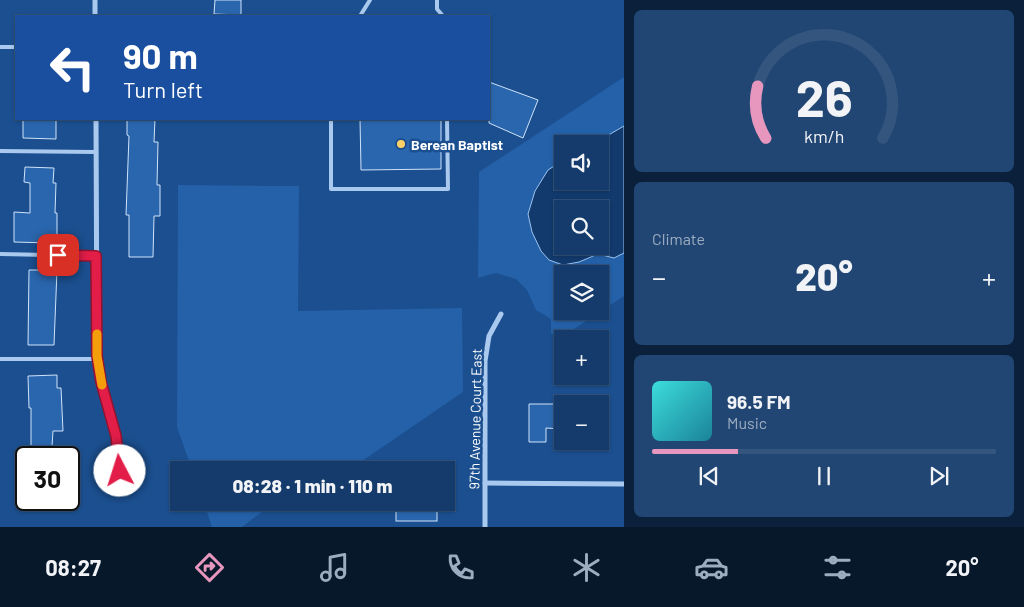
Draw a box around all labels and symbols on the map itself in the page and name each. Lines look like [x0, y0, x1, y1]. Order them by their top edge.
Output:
place label: Berean Baptist [411, 136, 503, 153]
marker: Berean Baptist [395, 138, 407, 150]
pin [37, 234, 79, 276]
street label: 97th Avenue Court East [465, 348, 485, 490]
position arrow [93, 444, 145, 496]
speed limit sign: 30 [15, 446, 80, 511]

